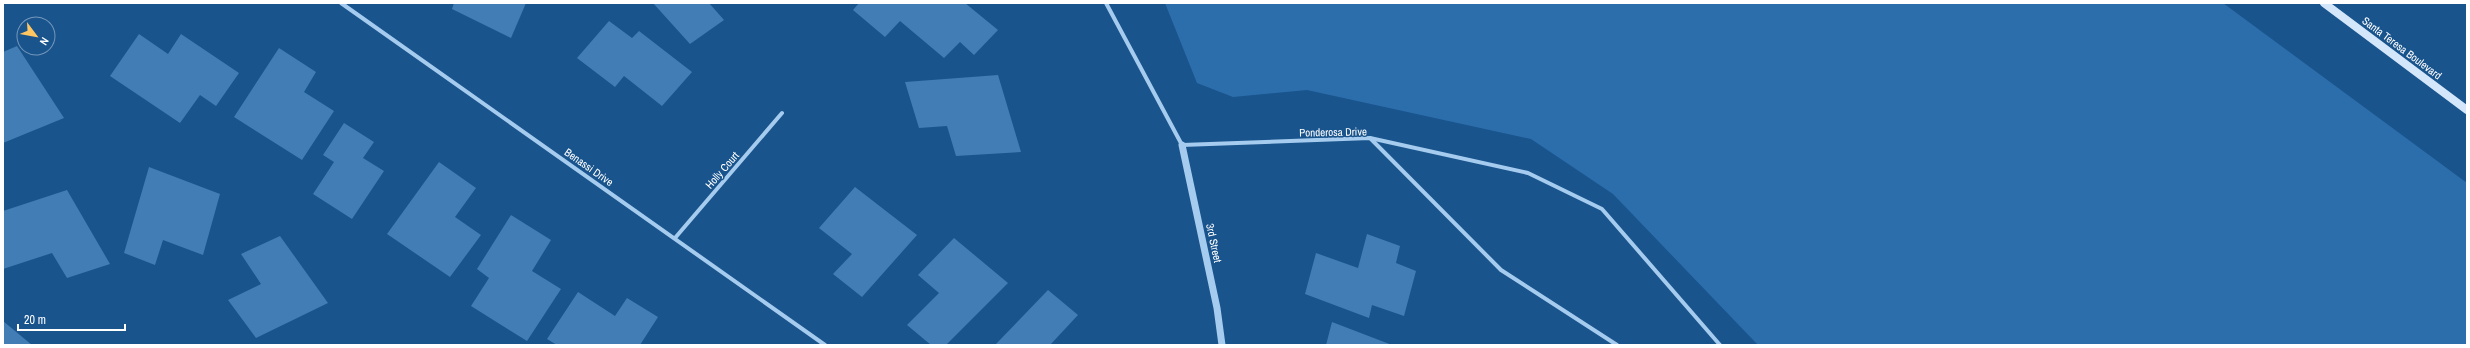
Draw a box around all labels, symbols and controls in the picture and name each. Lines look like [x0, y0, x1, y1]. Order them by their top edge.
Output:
street label: Santa Teresa Boulevard [2359, 13, 2445, 83]
north arrow [16, 16, 56, 56]
text: N [37, 35, 52, 48]
street label: Ponderosa Drive [1299, 124, 1367, 140]
street label: Benassi Drive [562, 145, 616, 189]
street label: Holly Court [702, 148, 742, 191]
street label: 3rd Street [1203, 222, 1225, 264]
scale bar [18, 306, 125, 332]
text: 20 m [24, 312, 46, 328]

